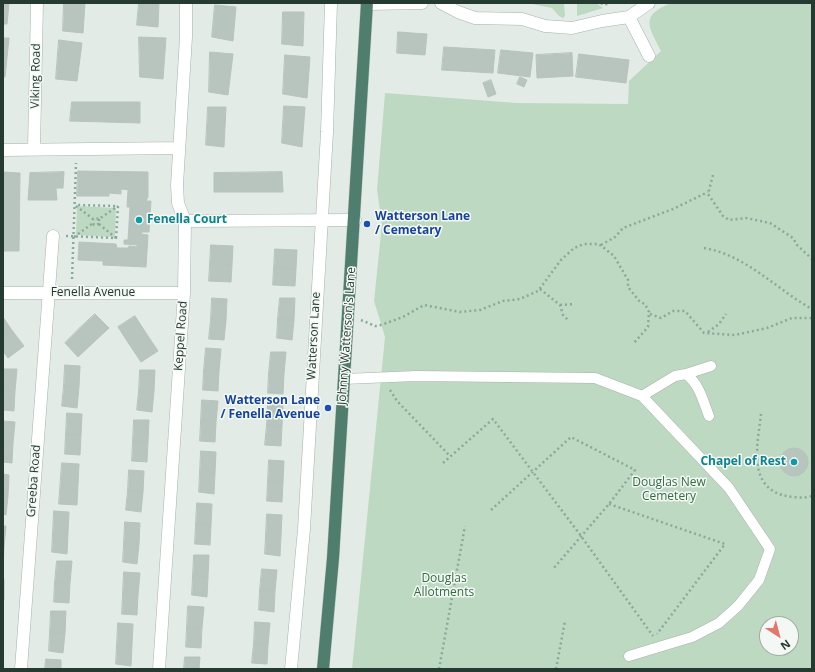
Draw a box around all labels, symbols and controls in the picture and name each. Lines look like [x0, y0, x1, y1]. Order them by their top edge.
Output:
street label: Viking Road [28, 43, 44, 109]
place label: Watterson Lane / Cemetary [375, 210, 470, 238]
place label: Fenella Court [147, 213, 227, 227]
marker: Fenella Court [134, 215, 144, 225]
marker: Watterson Lane / Cemetary [362, 219, 372, 229]
street label: Johnny Watterson's Lane [335, 266, 359, 406]
street label: Fenella Avenue [51, 286, 135, 300]
street label: Watterson Lane [304, 291, 324, 381]
street label: Keppel Road [171, 300, 191, 372]
place label: Watterson Lane / Fenella Avenue [221, 394, 320, 422]
marker: Watterson Lane / Fenella Avenue [323, 403, 333, 413]
street label: Greeba Road [24, 444, 44, 518]
place label: Chapel of Rest [700, 455, 786, 469]
marker: Chapel of Rest [789, 457, 799, 467]
park label: Douglas New Cemetery [632, 476, 706, 504]
park label: Douglas Allotments [414, 572, 474, 600]
north arrow [759, 616, 799, 656]
text: N [778, 637, 794, 654]

